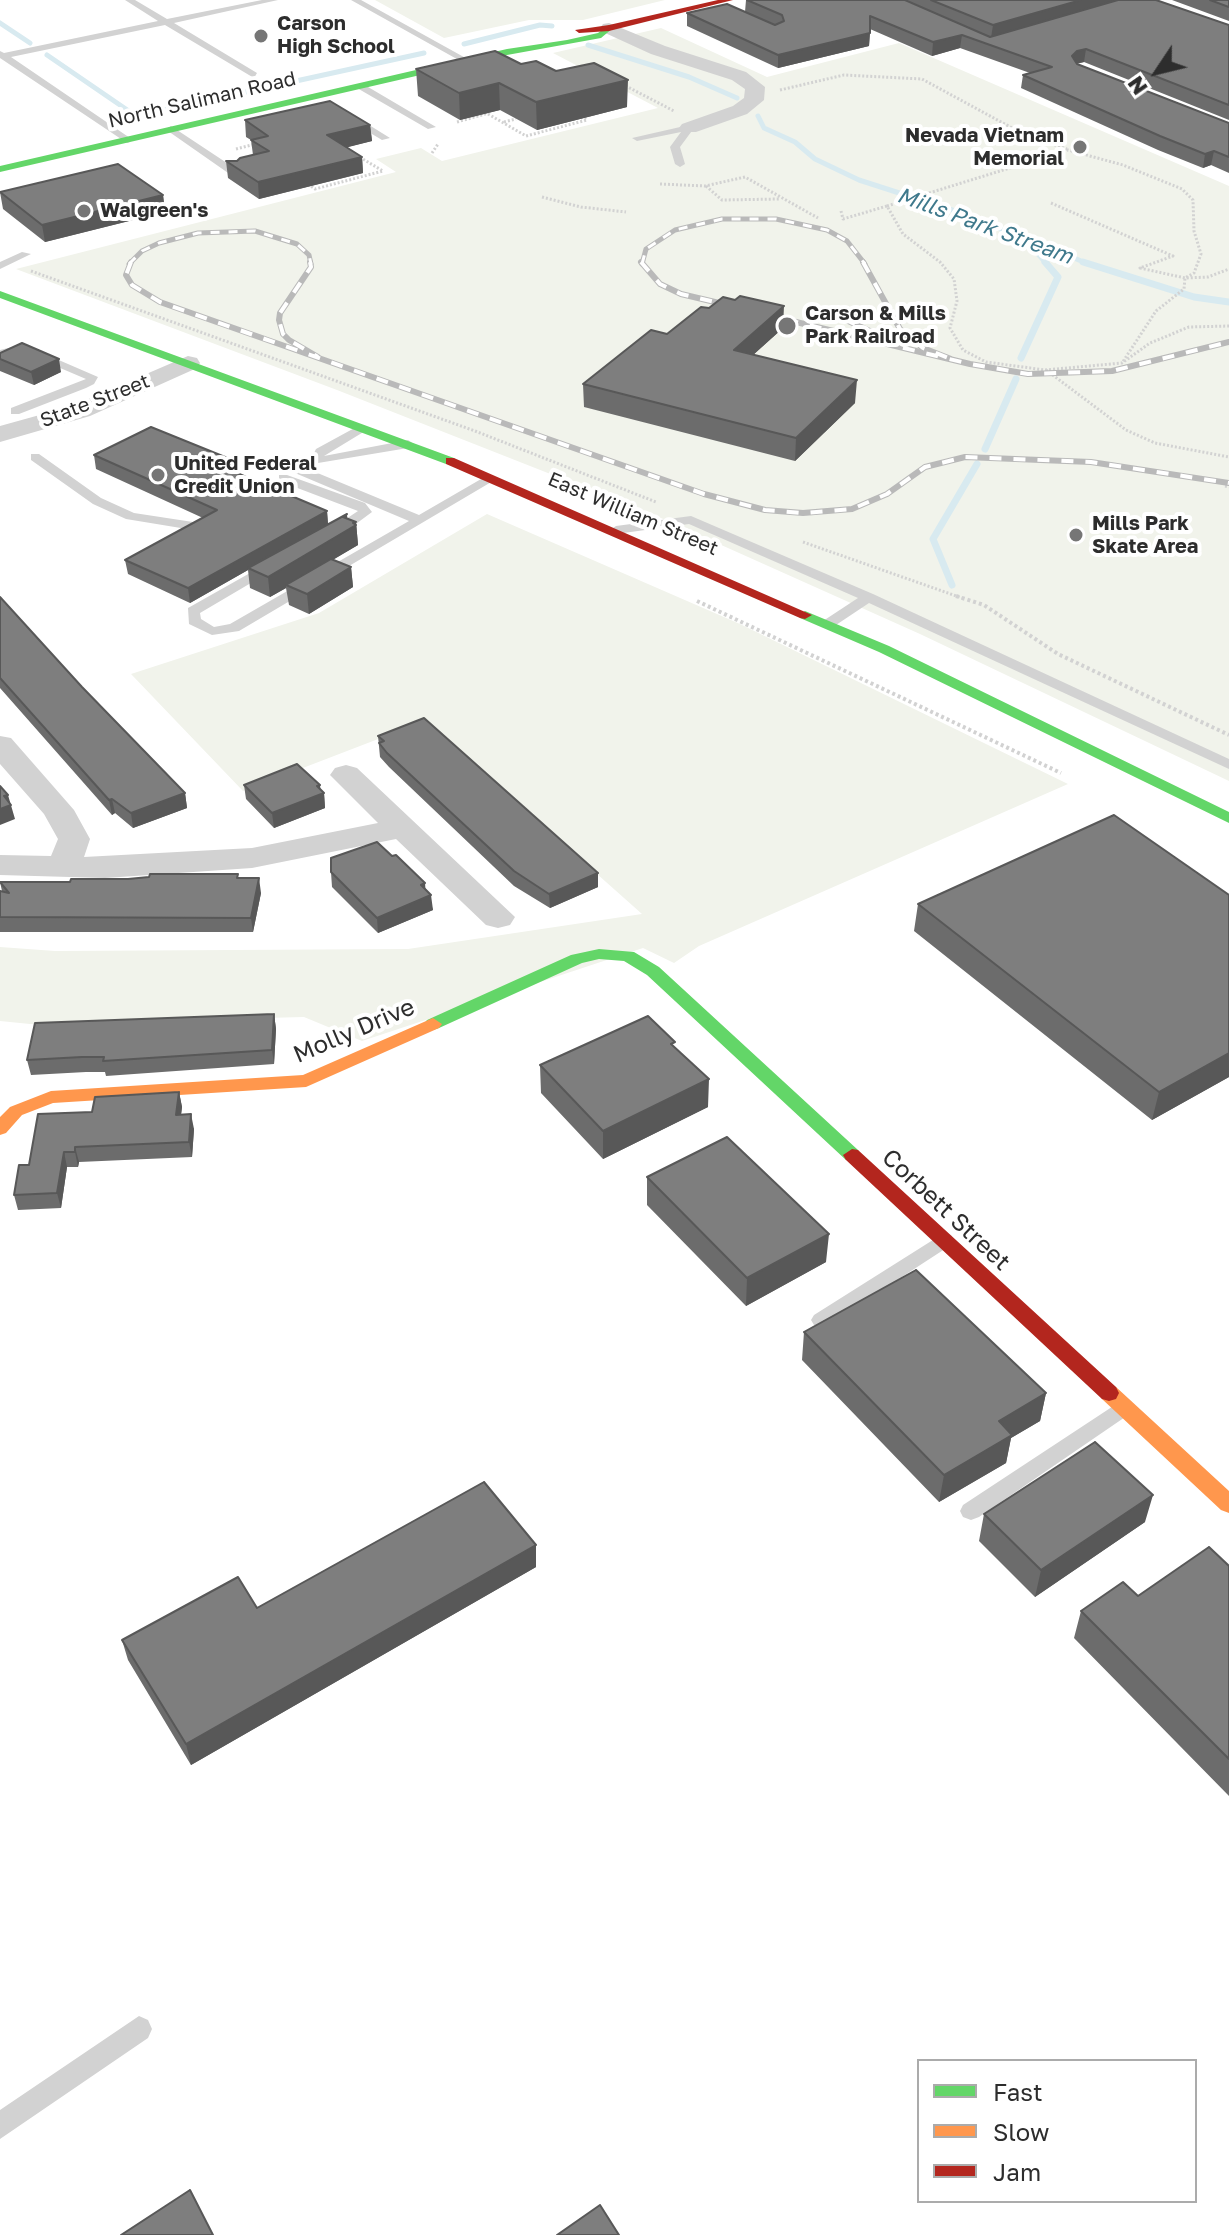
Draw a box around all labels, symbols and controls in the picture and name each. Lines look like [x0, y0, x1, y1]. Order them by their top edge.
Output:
place label: Carson High School [277, 12, 395, 59]
marker: Carson High School [252, 27, 270, 45]
north arrow [1117, 32, 1197, 112]
street label: North Saliman Road [106, 67, 298, 133]
text: N [1121, 71, 1153, 101]
place label: Nevada Vietnam Memorial [905, 124, 1064, 171]
marker: Nevada Vietnam Memorial [1071, 138, 1089, 156]
water label: Mills Park Stream [894, 182, 1076, 270]
place label: Walgreen's [100, 199, 209, 223]
marker: Walgreen's [75, 202, 93, 220]
place label: Carson & Mills Park Railroad [805, 302, 946, 349]
marker: Carson & Mills Park Railroad [776, 315, 798, 337]
street label: State Street [37, 369, 153, 433]
place label: United Federal Credit Union [174, 452, 317, 499]
marker: United Federal Credit Union [149, 466, 167, 484]
street label: East William Street [544, 467, 722, 561]
place label: Mills Park Skate Area [1092, 512, 1198, 559]
marker: Mills Park Skate Area [1067, 526, 1085, 544]
street label: Molly Drive [289, 993, 419, 1069]
street label: Corbett Street [876, 1143, 1016, 1277]
legend [917, 2059, 1197, 2203]
text: Fast [993, 2077, 1043, 2106]
text: Slow [993, 2117, 1049, 2146]
text: Jam [993, 2157, 1041, 2186]

